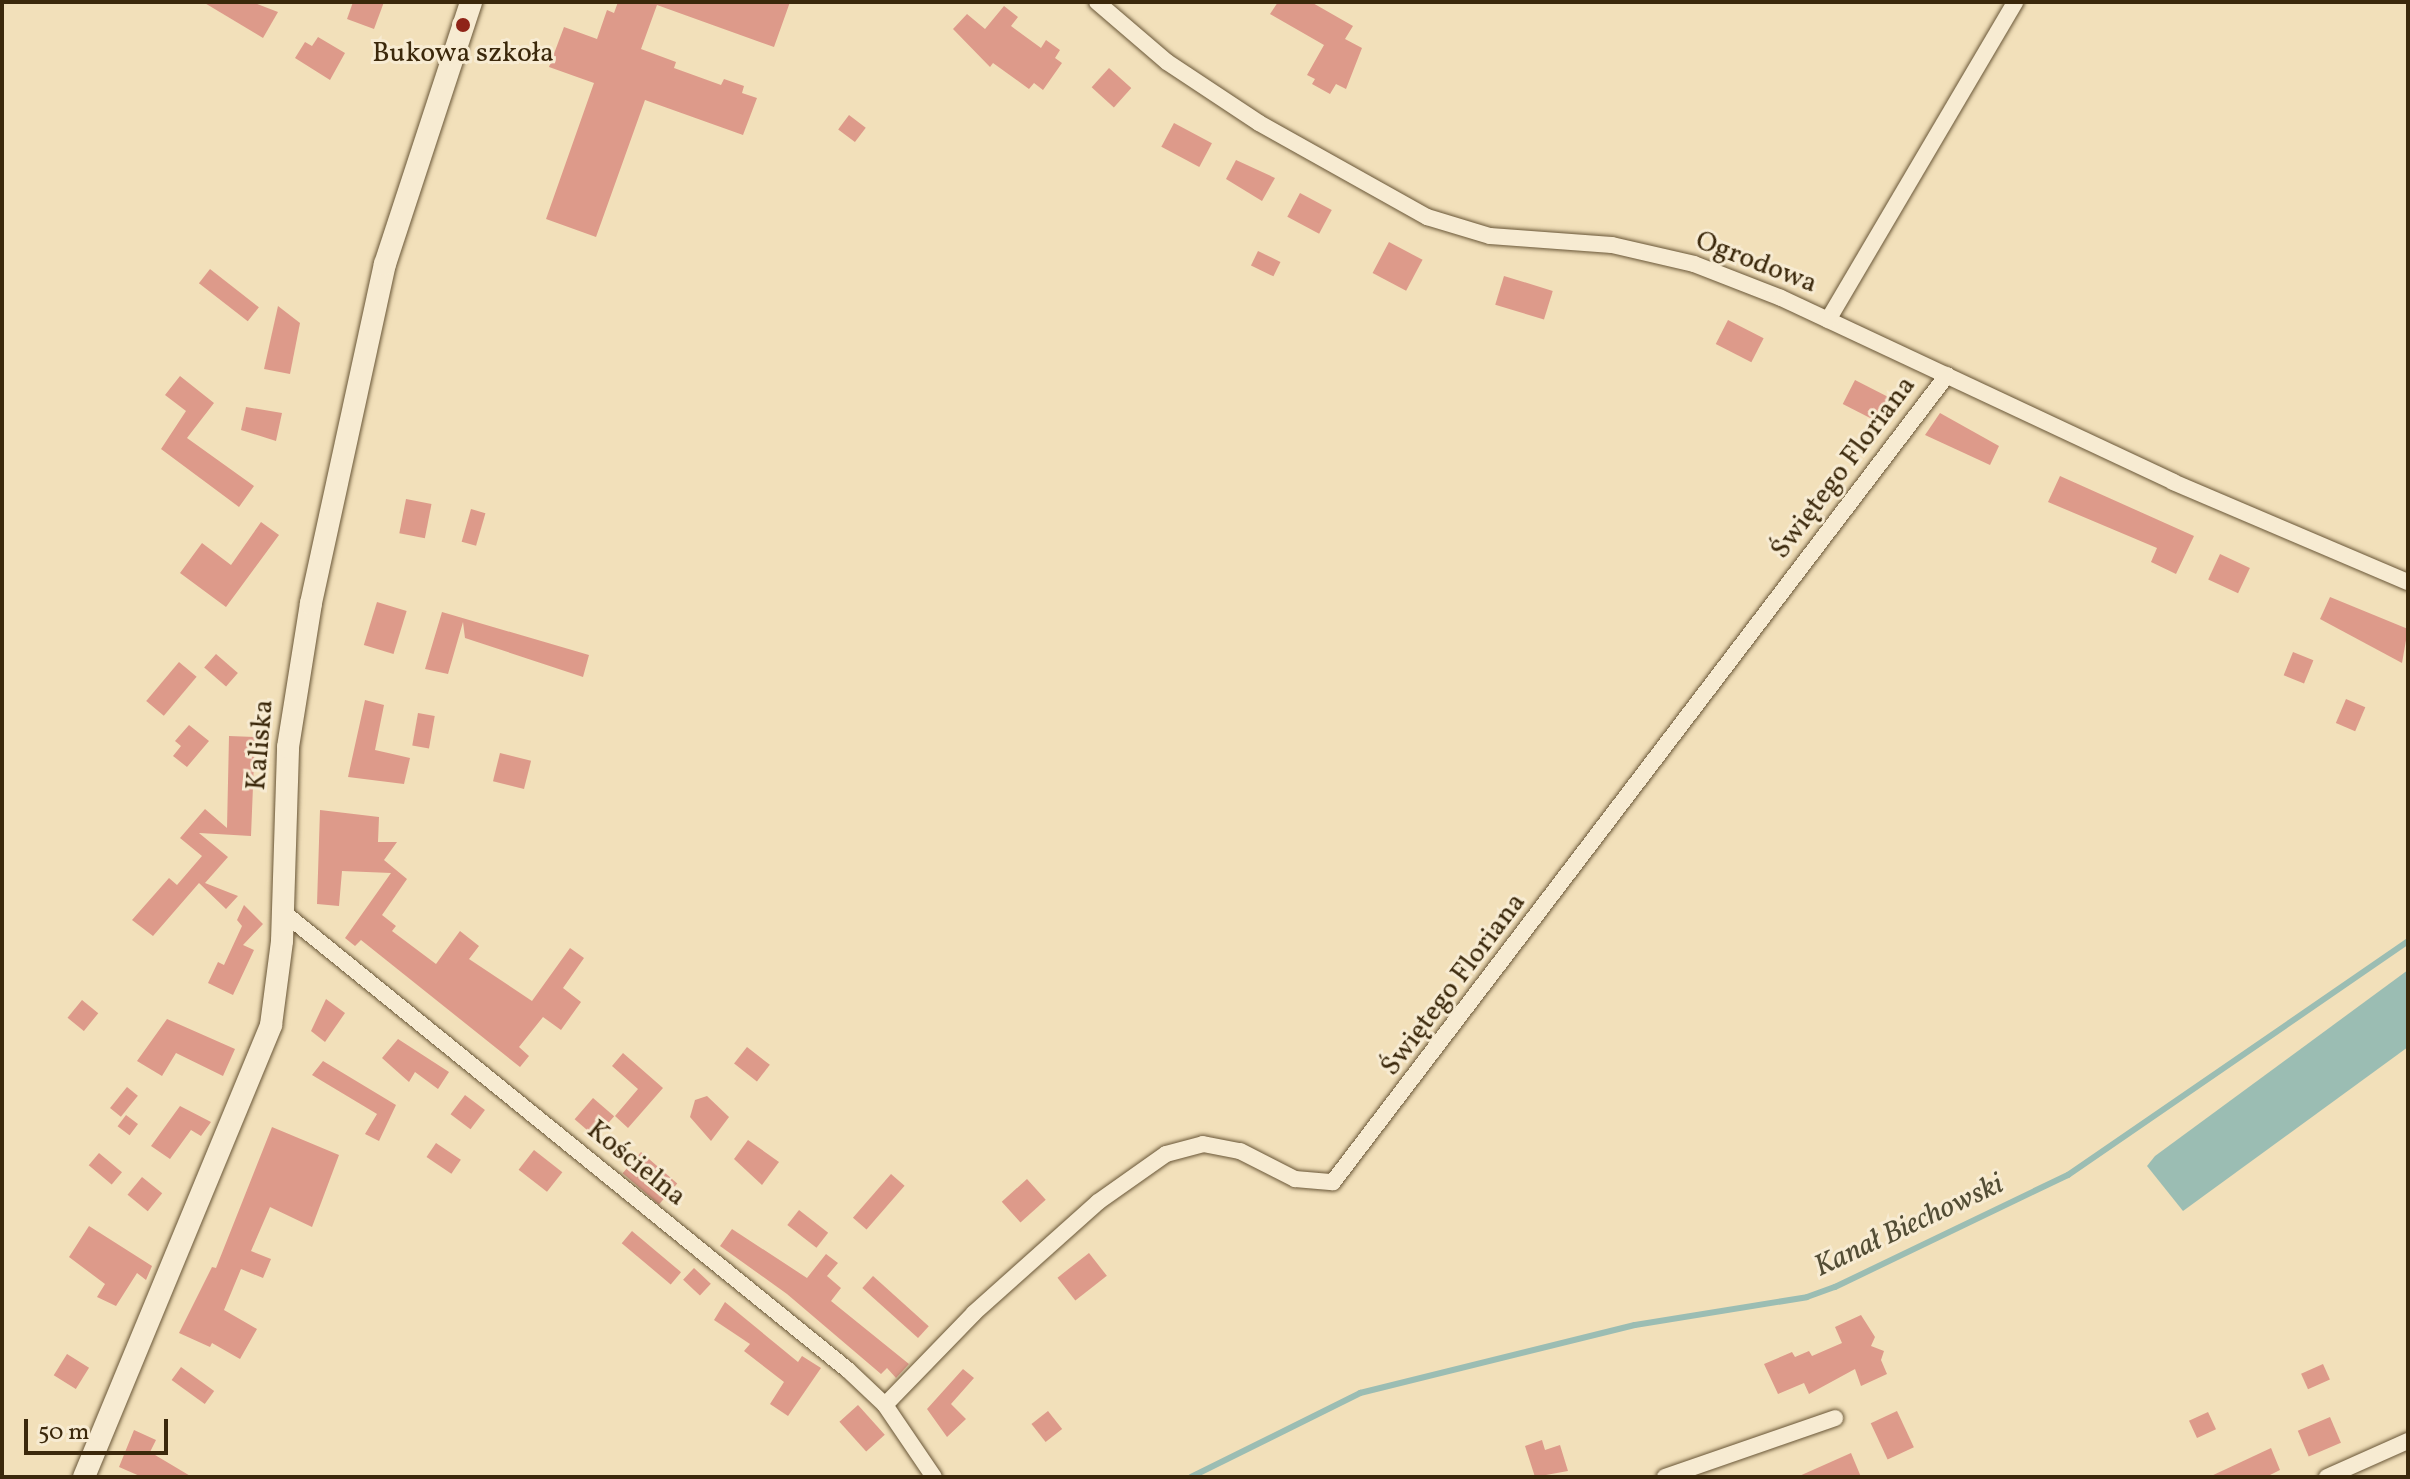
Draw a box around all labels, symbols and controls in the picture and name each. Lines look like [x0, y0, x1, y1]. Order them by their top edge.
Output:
marker: Bukowa szkoła [454, 16, 472, 34]
place label: Bukowa szkoła [372, 37, 554, 71]
street label: Ogrodowa [1690, 224, 1822, 302]
street label: Świętego Floriana [1764, 370, 1924, 566]
street label: Kaliska [240, 698, 282, 792]
street label: Świętego Floriana [1374, 887, 1534, 1083]
street label: Kościelna [580, 1114, 692, 1214]
water label: Kanał Biechowski [1809, 1166, 2009, 1286]
scale bar [28, 1403, 172, 1453]
text: 50 m [38, 1416, 90, 1450]

